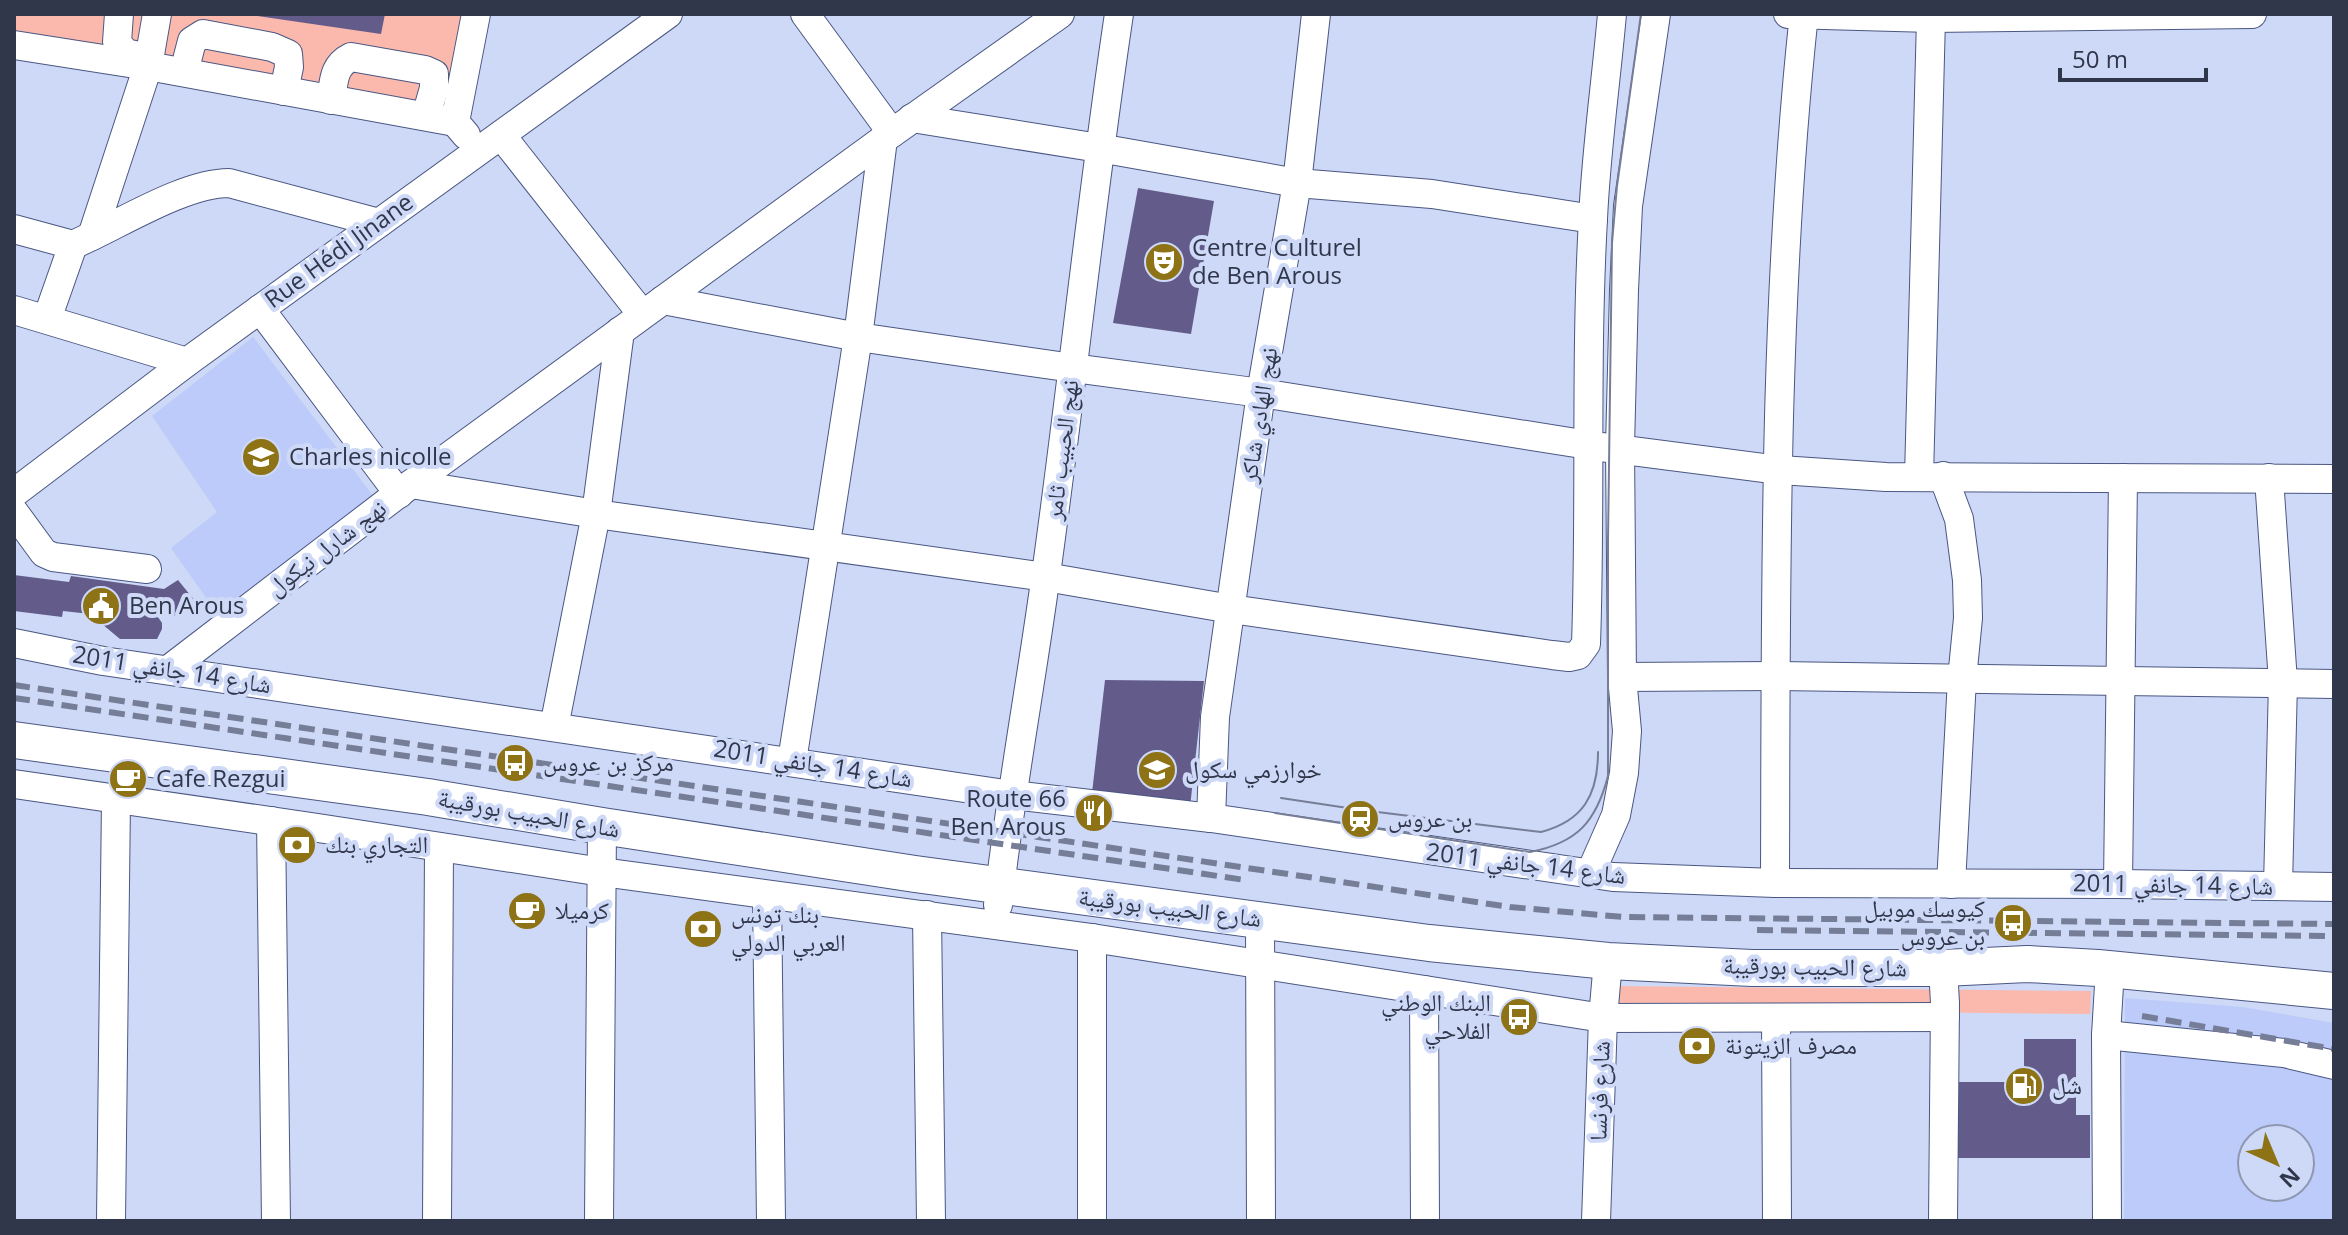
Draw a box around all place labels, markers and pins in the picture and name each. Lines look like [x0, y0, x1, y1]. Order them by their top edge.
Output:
place label: Centre Culturel de Ben Arous [1192, 230, 1362, 291]
theatre icon: Centre Culturel de Ben Arous [1143, 241, 1185, 283]
school or university icon: Charles nicolle [240, 436, 282, 478]
place label: Charles nicolle [289, 439, 452, 472]
public building icon: Ben Arous [80, 585, 122, 627]
place label: Ben Arous [129, 588, 245, 621]
bus stop icon: مركز بن عروس [494, 742, 536, 784]
place label: مركز بن عروس [543, 745, 674, 778]
school or university icon: خوارزمي سكول [1136, 749, 1178, 791]
place label: خوارزمي سكول [1185, 752, 1322, 789]
cafe icon: Cafe Rezgui [107, 758, 149, 800]
place label: Cafe Rezgui [156, 761, 286, 794]
place label: Route 66 Ben Arous [950, 781, 1066, 842]
restaurant icon: Route 66 Ben Arous [1073, 792, 1115, 834]
station icon: بن عروس [1339, 798, 1381, 840]
place label: بن عروس [1388, 801, 1472, 834]
bank icon: التجاري بنك [276, 824, 318, 866]
place label: التجاري بنك [325, 827, 428, 864]
cafe icon: كرميلا [506, 890, 548, 932]
place label: كيوسك موبيل بن عروس [1864, 891, 1985, 952]
place label: كرميلا [555, 893, 609, 926]
place label: بنك تونس العربي الدولي [731, 897, 846, 962]
bus stop icon: كيوسك موبيل بن عروس [1992, 902, 2034, 944]
bank icon: بنك تونس العربي الدولي [682, 908, 724, 950]
place label: البنك الوطني الفلاحي [1381, 985, 1491, 1050]
bus stop icon: البنك الوطني الفلاحي [1498, 996, 1540, 1038]
bank icon: مصرف الزيتونة [1676, 1025, 1718, 1067]
place label: مصرف الزيتونة [1725, 1028, 1857, 1061]
fuel station icon: شل [2003, 1065, 2045, 1107]
place label: شل [2052, 1068, 2082, 1101]

